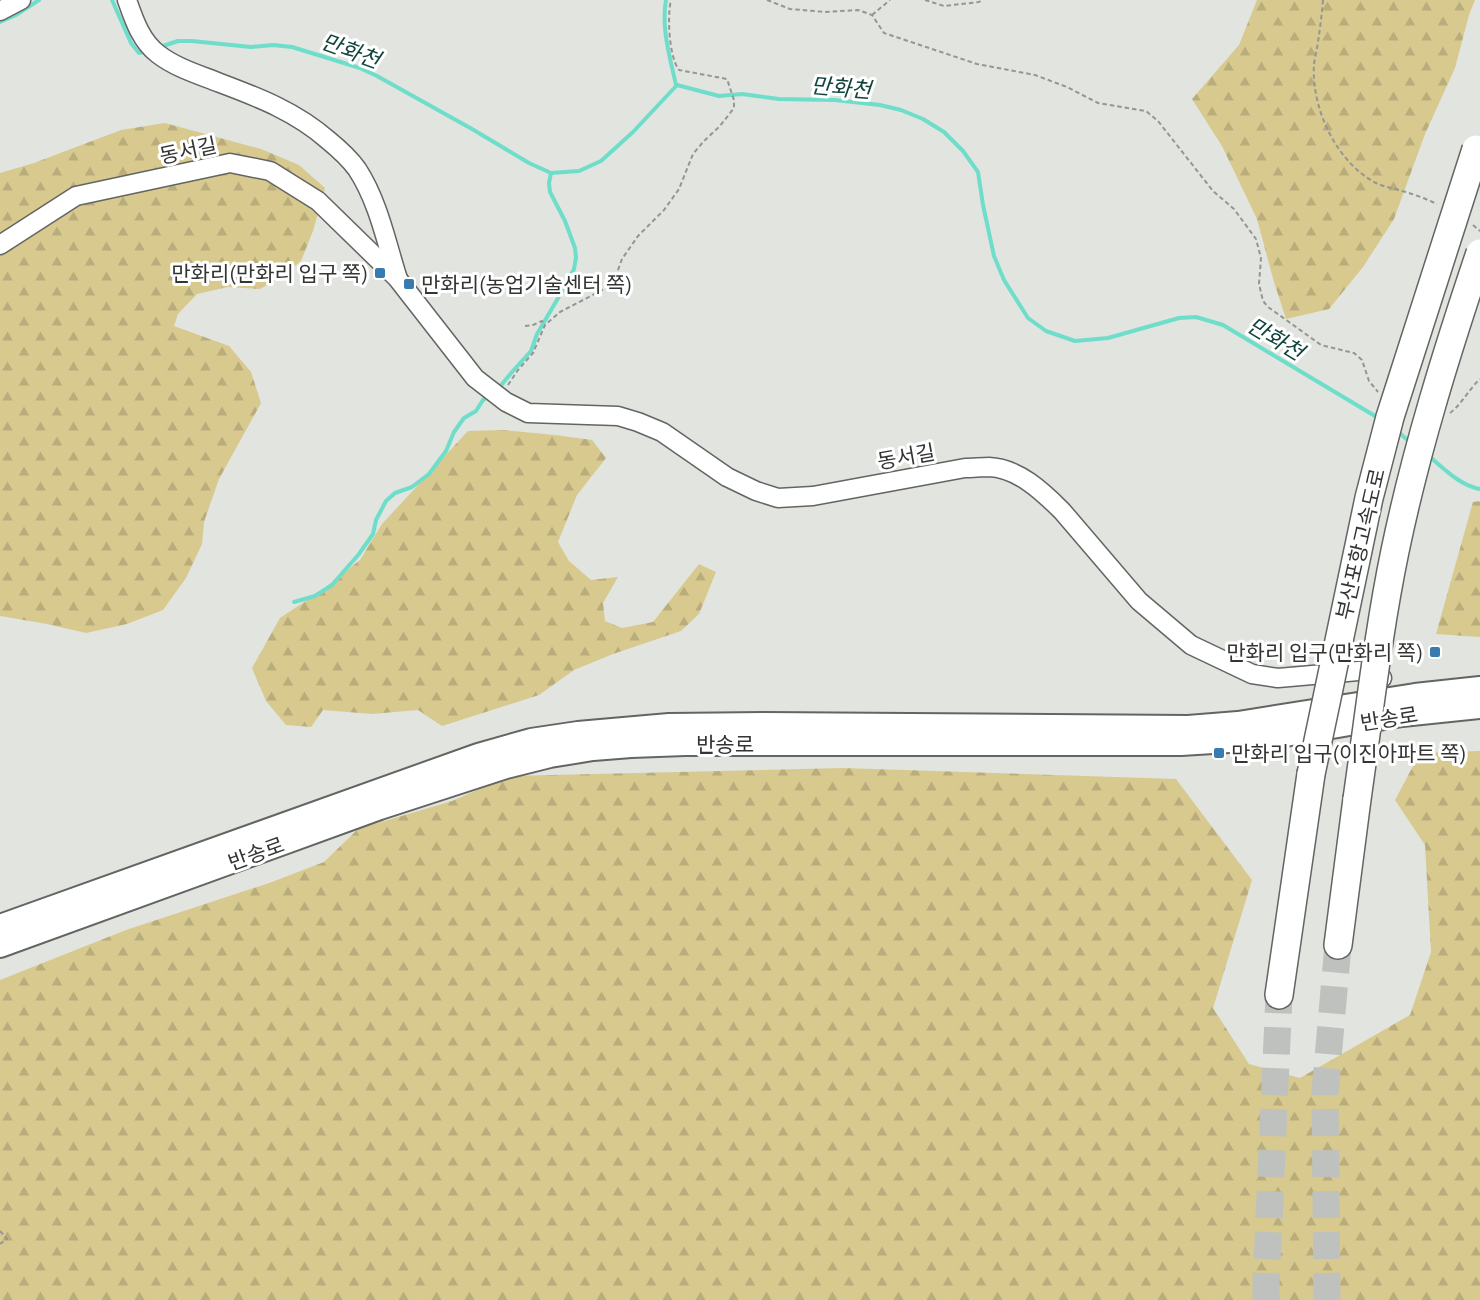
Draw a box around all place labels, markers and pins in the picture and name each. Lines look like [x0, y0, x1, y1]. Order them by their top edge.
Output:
place label: 만화리(만화리 입구 쪽) [171, 261, 368, 285]
marker: 만화리(만화리 입구 쪽) [373, 266, 387, 280]
place label: 만화리(농업기술센터 쪽) [421, 272, 632, 296]
marker: 만화리(농업기술센터 쪽) [402, 277, 416, 291]
place label: 만화리 입구(만화리 쪽) [1226, 640, 1423, 664]
marker: 만화리 입구(만화리 쪽) [1428, 645, 1442, 659]
place label: 만화리 입구(이진아파트 쪽) [1231, 741, 1466, 765]
marker: 만화리 입구(이진아파트 쪽) [1212, 746, 1226, 760]

